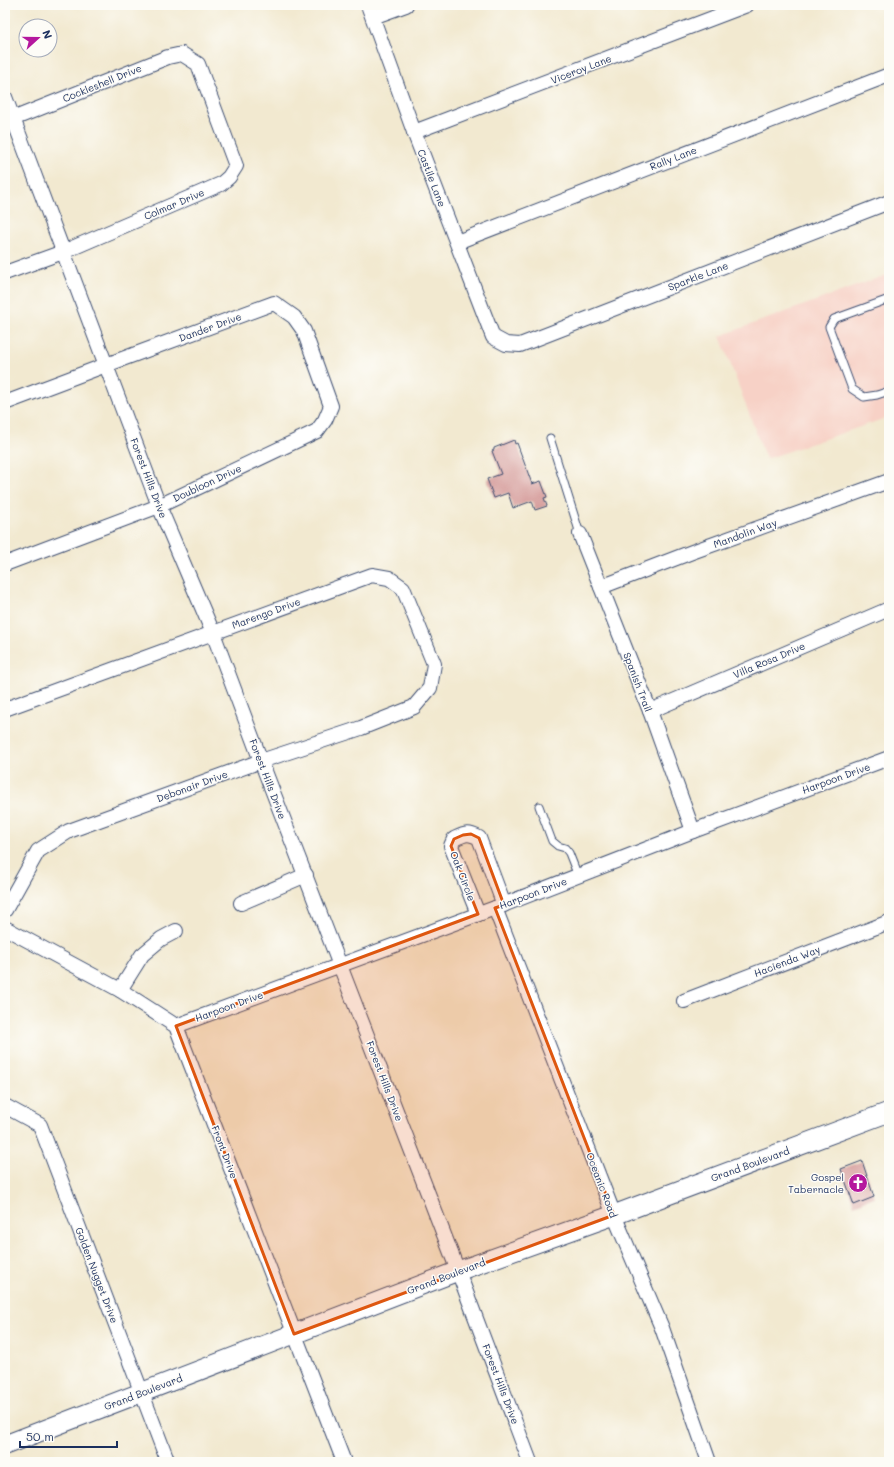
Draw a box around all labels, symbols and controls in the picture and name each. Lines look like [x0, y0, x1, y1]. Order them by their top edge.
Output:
north arrow [18, 18, 58, 58]
text: N [39, 28, 56, 41]
street label: Viceroy Lane [549, 51, 613, 87]
street label: Cockleshell Drive [60, 61, 144, 105]
street label: Rally Lane [647, 143, 699, 173]
street label: Castile Lane [415, 147, 449, 209]
street label: Colmar Drive [142, 185, 206, 223]
street label: Sparkle Lane [666, 258, 730, 294]
street label: Dander Drive [177, 309, 243, 345]
street label: Forest Hills Drive [127, 436, 171, 520]
street label: Doubloon Drive [170, 461, 244, 505]
street label: Mandolin Way [711, 515, 779, 551]
street label: Marengo Drive [230, 594, 302, 632]
street label: Villa Rosa Drive [731, 639, 807, 681]
street label: Spanish Trail [620, 650, 656, 714]
street label: Forest Hills Drive [246, 737, 290, 821]
street label: Harpoon Drive [800, 759, 872, 797]
street label: Debonair Drive [154, 767, 230, 805]
street label: Oak Circle [447, 849, 479, 903]
street label: Harpoon Drive [497, 874, 569, 912]
street label: Hacienda Way [752, 942, 822, 980]
street label: Harpoon Drive [193, 987, 265, 1025]
street label: Forest Hills Drive [363, 1039, 407, 1123]
street label: Front Drive [208, 1123, 242, 1181]
street label: Grand Boulevard [709, 1143, 791, 1185]
street label: Oceanic Road [583, 1150, 621, 1220]
place label: Gospel Tabernacle [788, 1170, 844, 1196]
church icon: Gospel Tabernacle [847, 1172, 869, 1194]
street label: Golden Nugget Drive [72, 1225, 122, 1325]
street label: Grand Boulevard [405, 1255, 487, 1297]
street label: Forest Hills Drive [479, 1342, 523, 1426]
street label: Grand Boulevard [102, 1371, 184, 1413]
scale bar [20, 1423, 117, 1449]
text: 50 m [26, 1428, 54, 1444]

